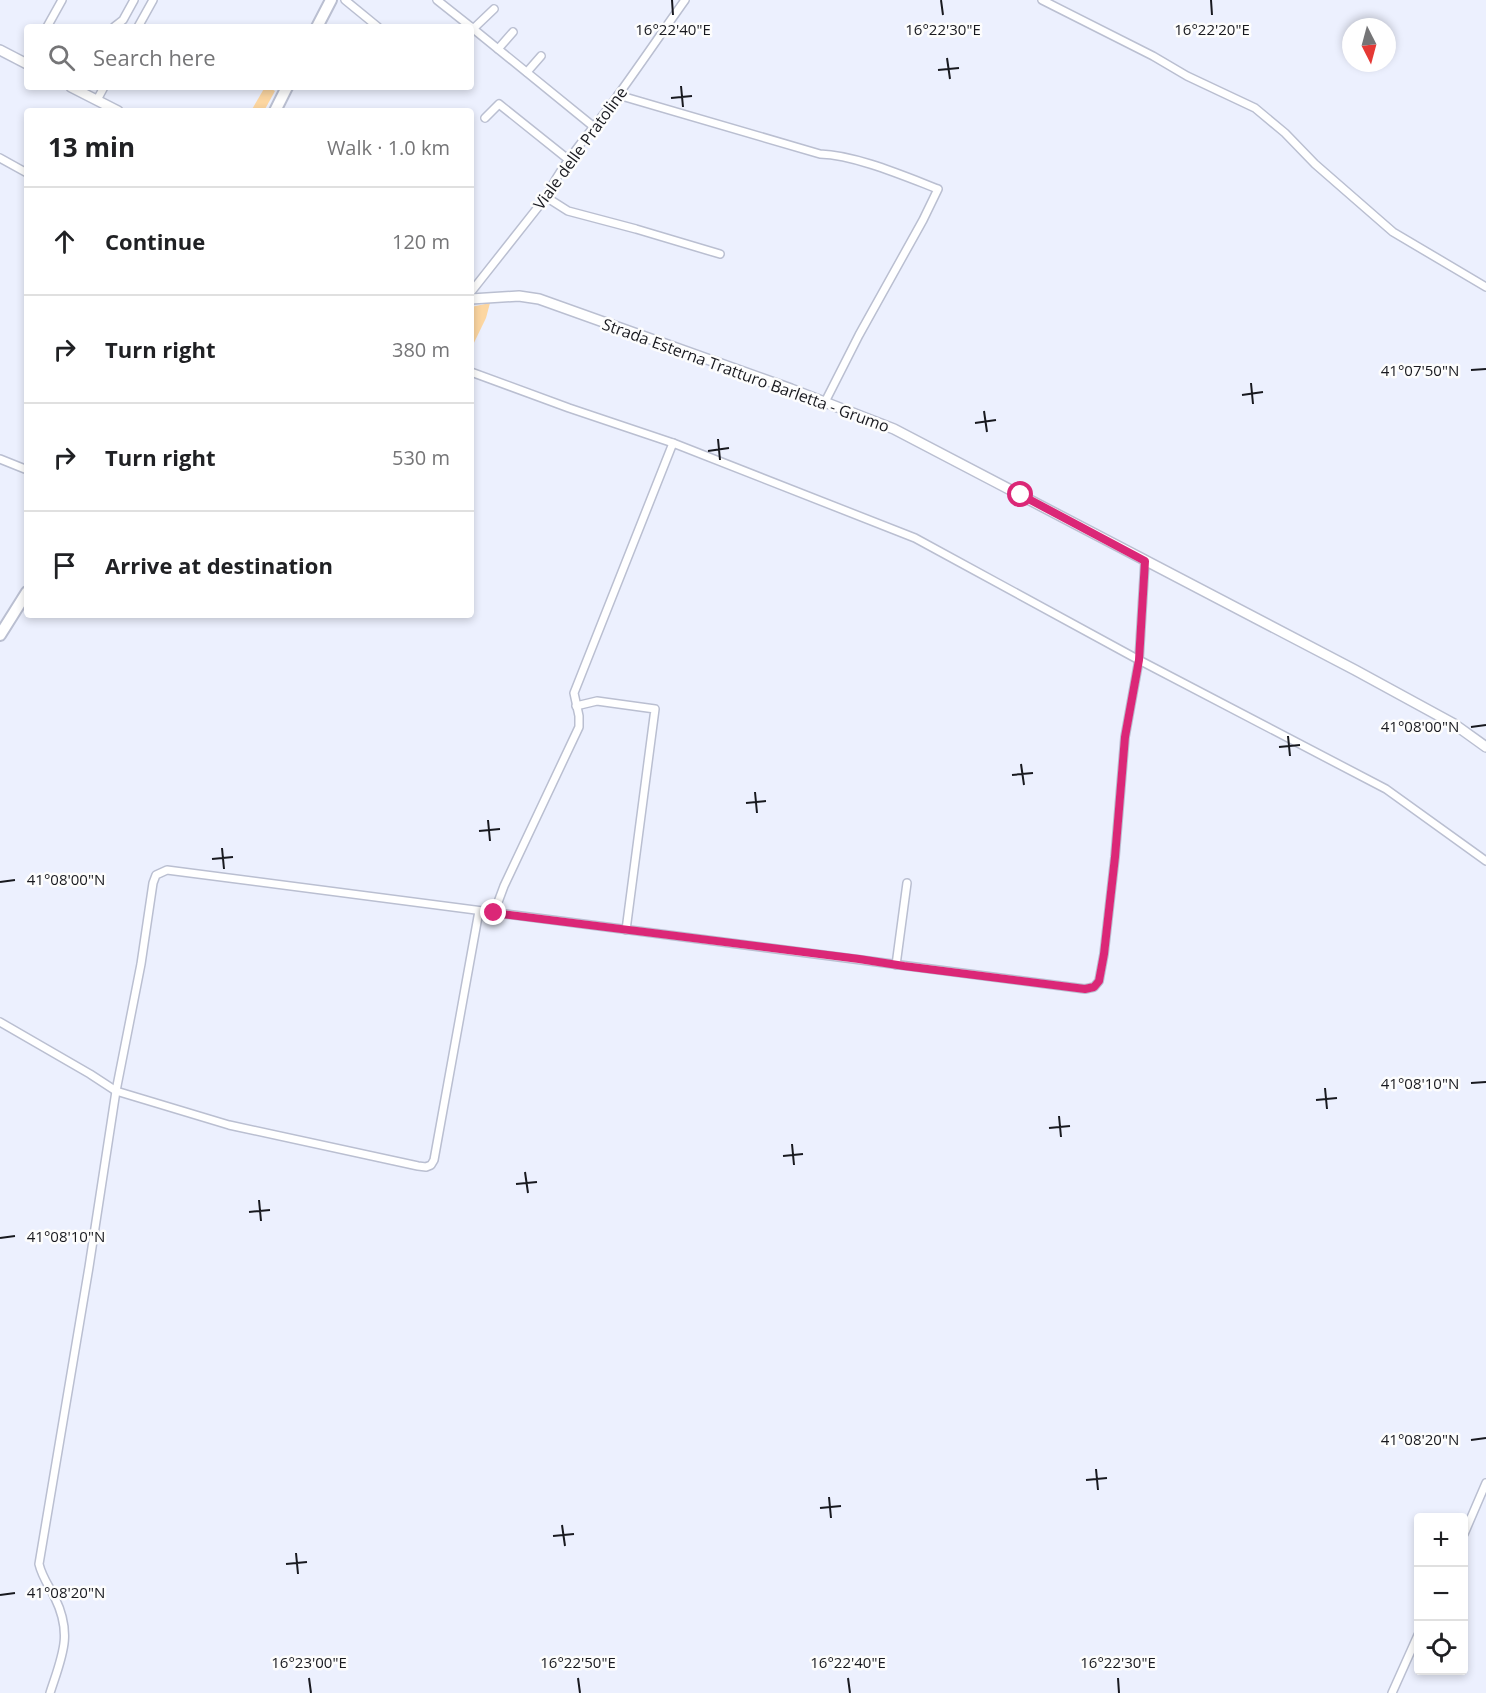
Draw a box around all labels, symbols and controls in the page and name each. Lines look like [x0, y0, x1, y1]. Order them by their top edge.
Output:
north arrow [1342, 18, 1396, 72]
text: 16°22'40"E [635, 19, 711, 39]
text: 16°22'30"E [905, 19, 981, 39]
text: 16°22'20"E [1174, 19, 1250, 39]
search box [24, 24, 474, 90]
icon: search [45, 41, 78, 74]
text: Search here [93, 42, 216, 72]
street label: Viale delle Pratoline [528, 82, 632, 214]
text: 13 min [48, 129, 135, 165]
text: Walk · 1.0 km [327, 134, 450, 161]
icon: ahead [48, 225, 81, 258]
text: Continue [105, 226, 205, 256]
text: 120 m [392, 228, 450, 255]
street label: Strada Esterna Tratturo Barletta - Grumo [599, 313, 893, 437]
icon: right [48, 333, 81, 366]
text: Turn right [105, 334, 216, 364]
text: 380 m [392, 336, 450, 363]
text: 41°07'50"N [1381, 360, 1459, 380]
icon: right [48, 441, 81, 474]
text: Turn right [105, 442, 216, 472]
text: 530 m [392, 444, 450, 471]
route start [1007, 481, 1033, 507]
icon: arrive [48, 549, 81, 582]
text: Arrive at destination [105, 550, 333, 580]
text: 41°08'00"N [1381, 716, 1459, 736]
text: 41°08'00"N [27, 869, 105, 889]
route end [480, 899, 506, 925]
text: 41°08'10"N [1381, 1073, 1459, 1093]
text: 41°08'10"N [27, 1226, 105, 1246]
text: 41°08'20"N [1381, 1429, 1459, 1449]
map controls [1414, 1513, 1468, 1675]
button: + [1414, 1513, 1468, 1567]
button: − [1414, 1567, 1468, 1621]
text: 41°08'20"N [27, 1582, 105, 1602]
button: locate [1414, 1621, 1468, 1675]
text: 16°23'00"E [271, 1652, 347, 1672]
text: 16°22'50"E [540, 1652, 616, 1672]
text: 16°22'40"E [810, 1652, 886, 1672]
text: 16°22'30"E [1080, 1652, 1156, 1672]

